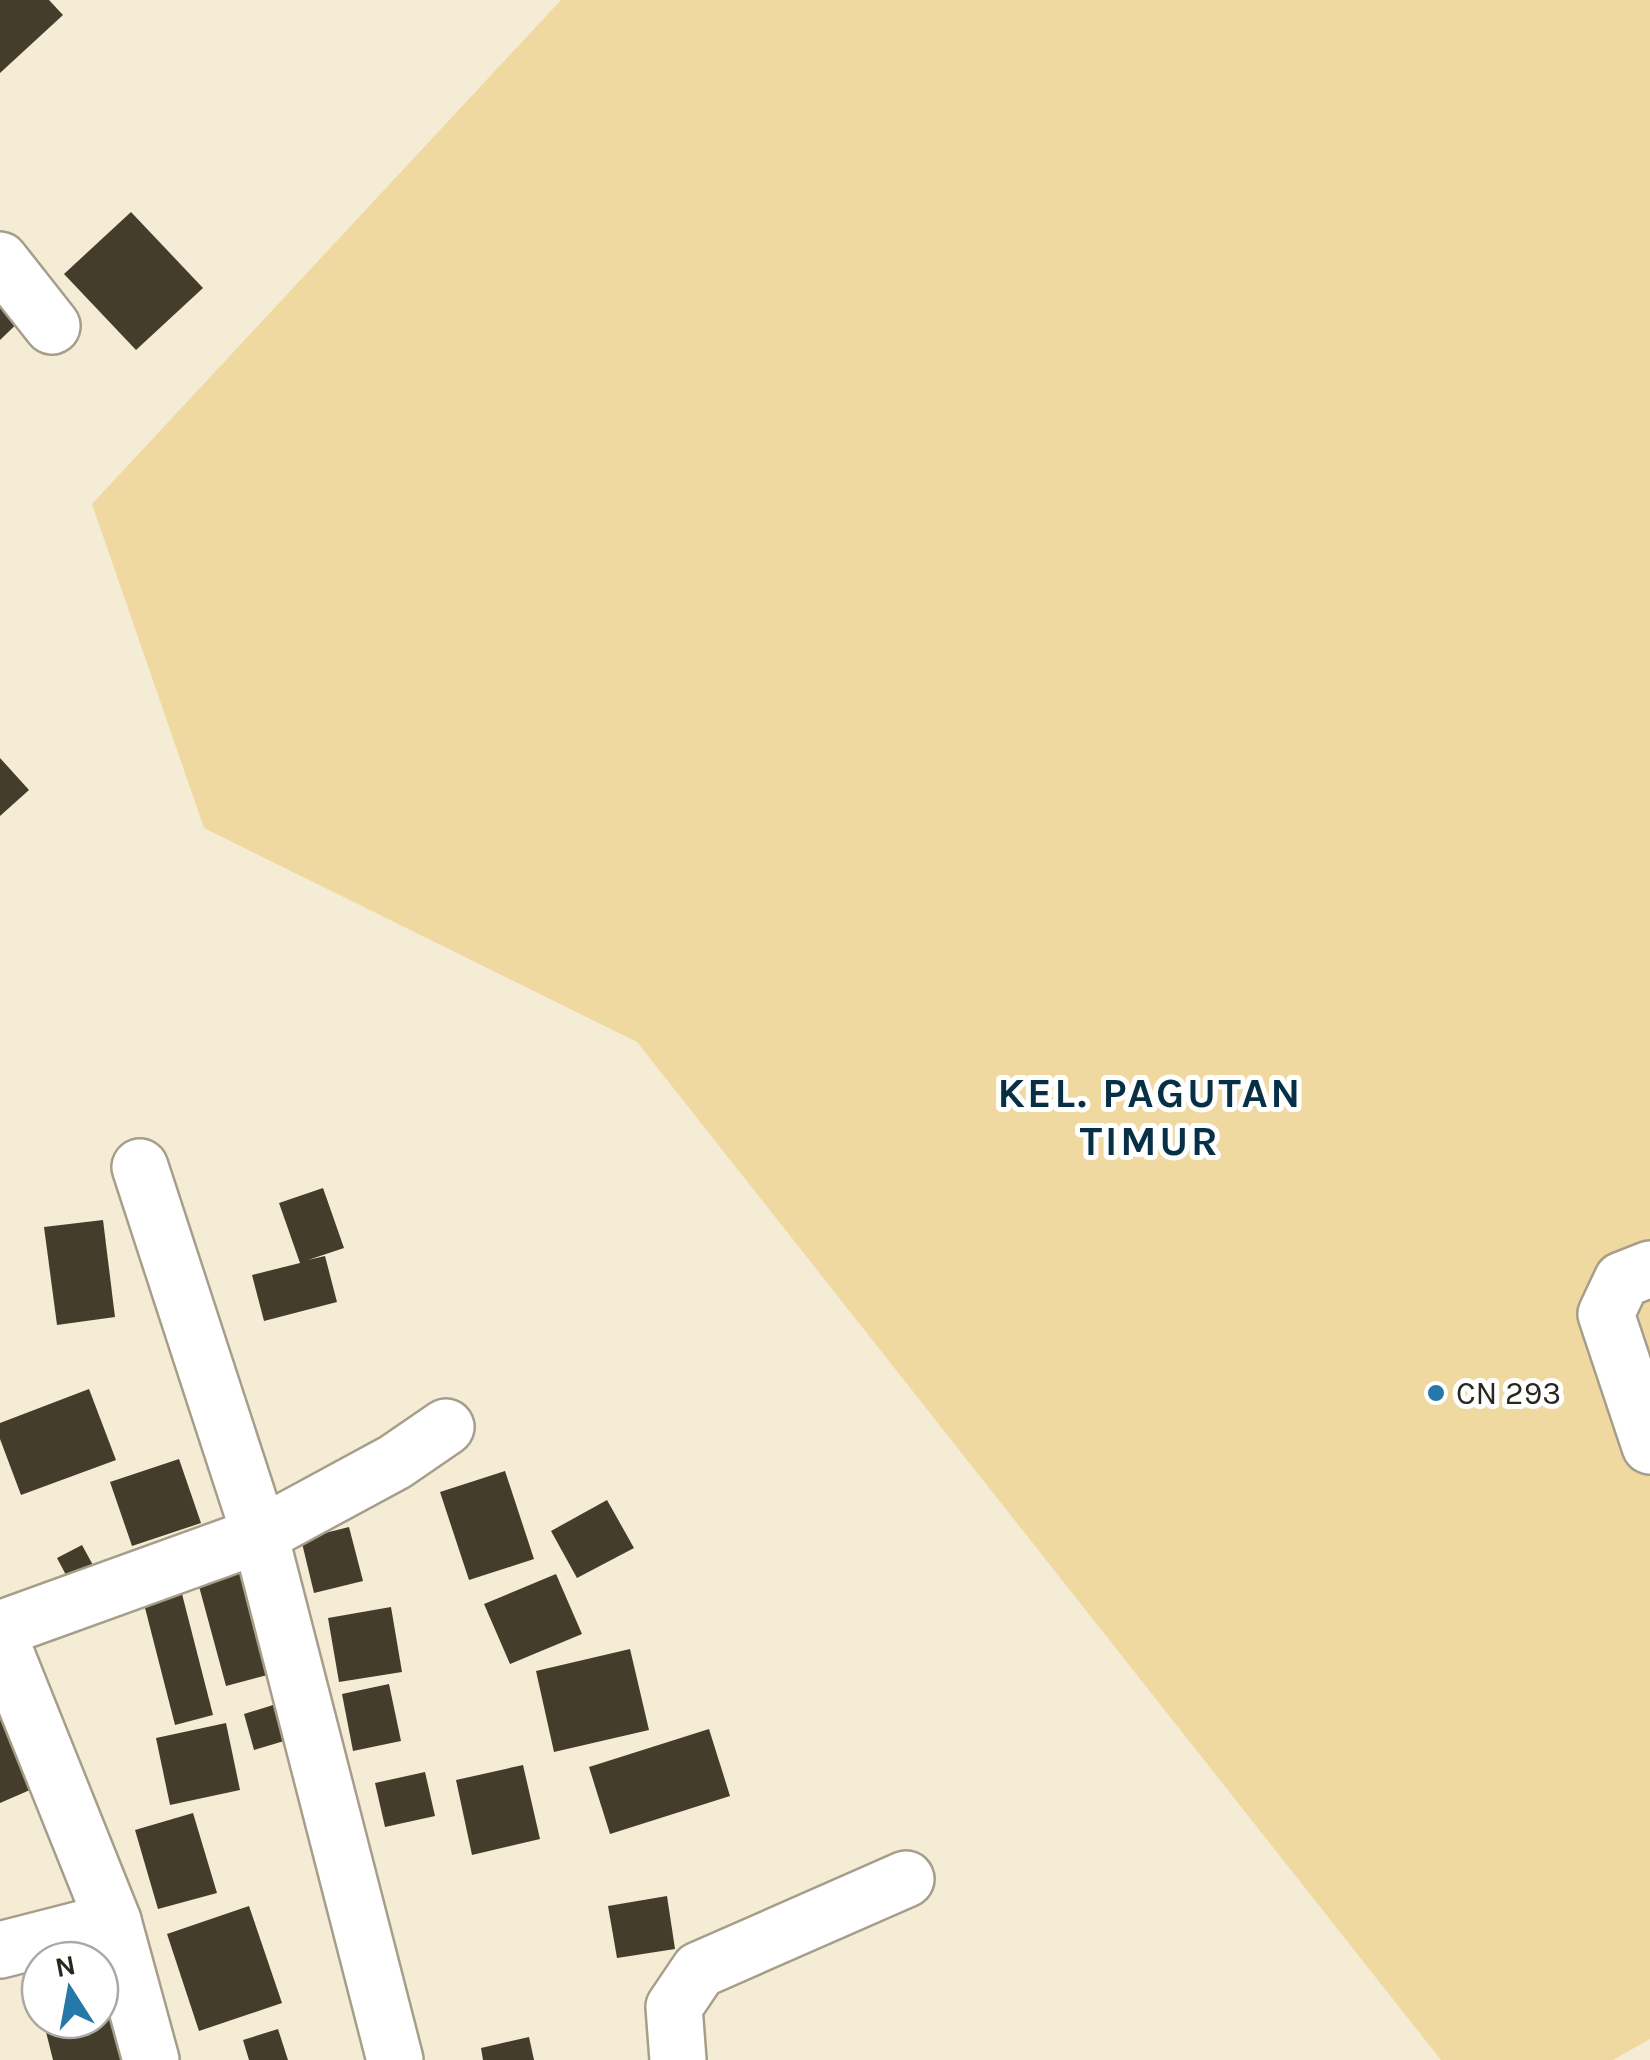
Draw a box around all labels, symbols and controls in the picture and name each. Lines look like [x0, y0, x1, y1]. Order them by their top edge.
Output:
district label: KEL. PAGUTAN TIMUR [997, 1068, 1303, 1166]
place label: CN 293 [1456, 1375, 1561, 1412]
marker: CN 293 [1425, 1382, 1447, 1404]
north arrow [20, 1940, 120, 2040]
text: N [52, 1948, 78, 1984]

